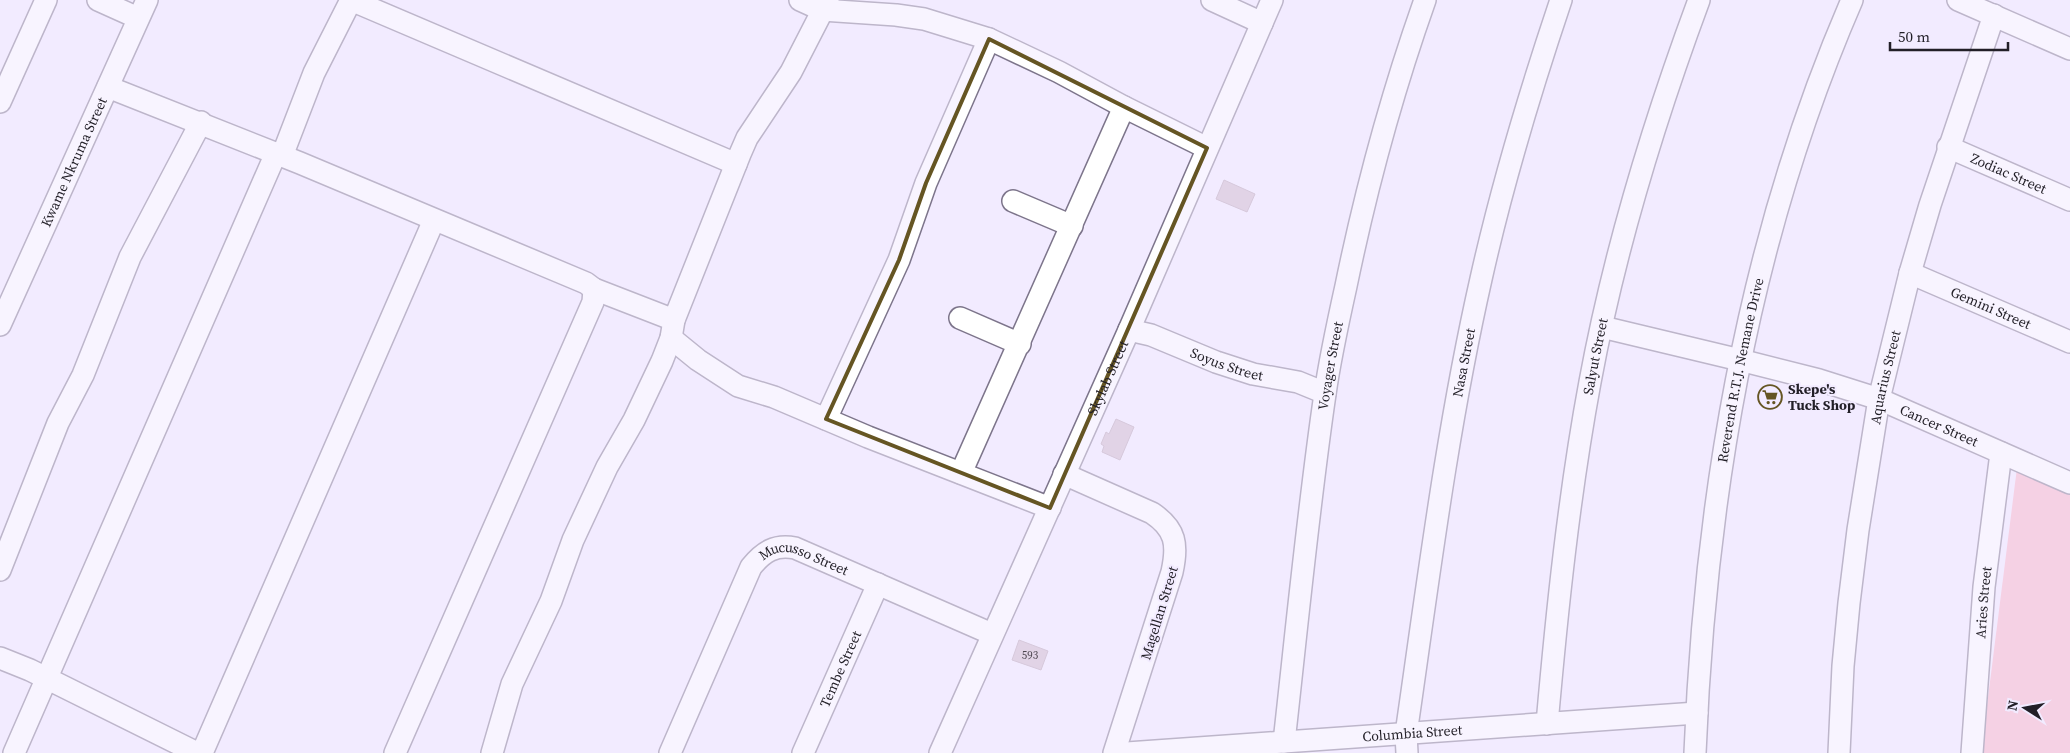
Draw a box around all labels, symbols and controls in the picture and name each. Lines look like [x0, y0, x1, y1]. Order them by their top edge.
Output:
scale bar [1890, 20, 2008, 52]
text: 50 m [1898, 26, 1930, 47]
street label: Kwame Nkruma Street [36, 93, 112, 230]
street label: Zodiac Street [1967, 148, 2050, 199]
street label: Reverend R.T.J. Nemane Drive [1712, 276, 1769, 464]
street label: Gemini Street [1948, 282, 2035, 334]
street label: Salyut Street [1578, 316, 1613, 396]
street label: Voyager Street [1313, 319, 1348, 412]
street label: Nasa Street [1447, 326, 1480, 399]
street label: Aquarius Street [1865, 328, 1906, 426]
street label: Skylab Street [1082, 337, 1133, 419]
street label: Soyus Street [1187, 342, 1265, 386]
place label: Skepe's Tuck Shop [1788, 379, 1856, 415]
supermarket icon: Skepe's Tuck Shop [1757, 384, 1783, 410]
street label: Cancer Street [1897, 399, 1982, 452]
street label: Mucusso Street [755, 537, 852, 580]
street label: Magellan Street [1135, 563, 1183, 662]
street label: Aries Street [1970, 565, 1997, 639]
street label: Tembe Street [815, 627, 866, 710]
house number: 593 [1022, 648, 1039, 663]
north arrow [2000, 683, 2050, 733]
text: N [2001, 699, 2023, 712]
street label: Columbia Street [1362, 719, 1463, 746]

